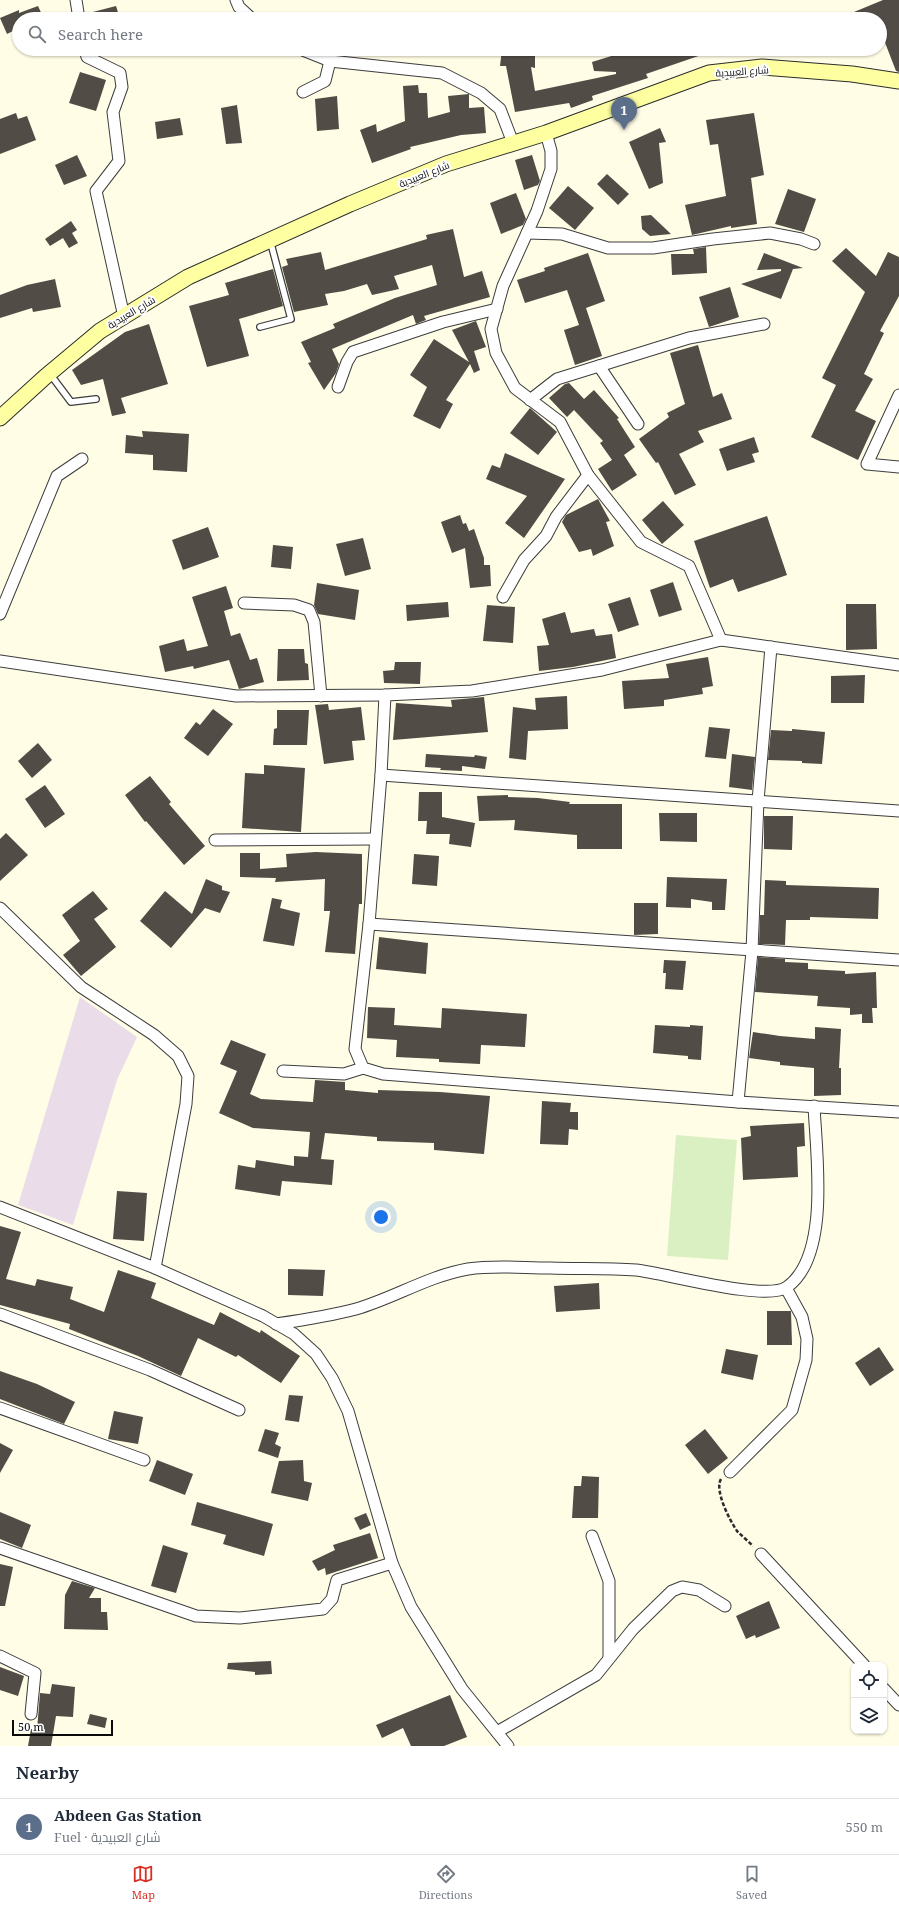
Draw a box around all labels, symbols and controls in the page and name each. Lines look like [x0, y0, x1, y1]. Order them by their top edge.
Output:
search box [12, 12, 887, 56]
icon: search [26, 23, 48, 45]
text: Search here [58, 24, 143, 44]
street label: شارع العبيدية [715, 62, 769, 80]
pin: 1 [611, 97, 637, 130]
street label: شارع العبيدية [397, 157, 451, 191]
street label: شارع العبيدية [104, 292, 158, 332]
your location [371, 1207, 391, 1227]
map controls [851, 1662, 887, 1734]
button: locate [851, 1662, 887, 1698]
button: layers [851, 1698, 887, 1734]
scale bar [12, 1718, 113, 1737]
text: 50 m [18, 1719, 44, 1734]
text: Nearby [16, 1761, 79, 1784]
text: Abdeen Gas Station [54, 1805, 202, 1825]
text: 1 [25, 1818, 33, 1836]
text: 550 m [846, 1818, 883, 1836]
text: Fuel · شارع العبيدية [54, 1828, 160, 1846]
tab: Map [132, 1863, 155, 1902]
tab: Directions [419, 1863, 472, 1902]
tab: Saved [736, 1863, 767, 1902]

